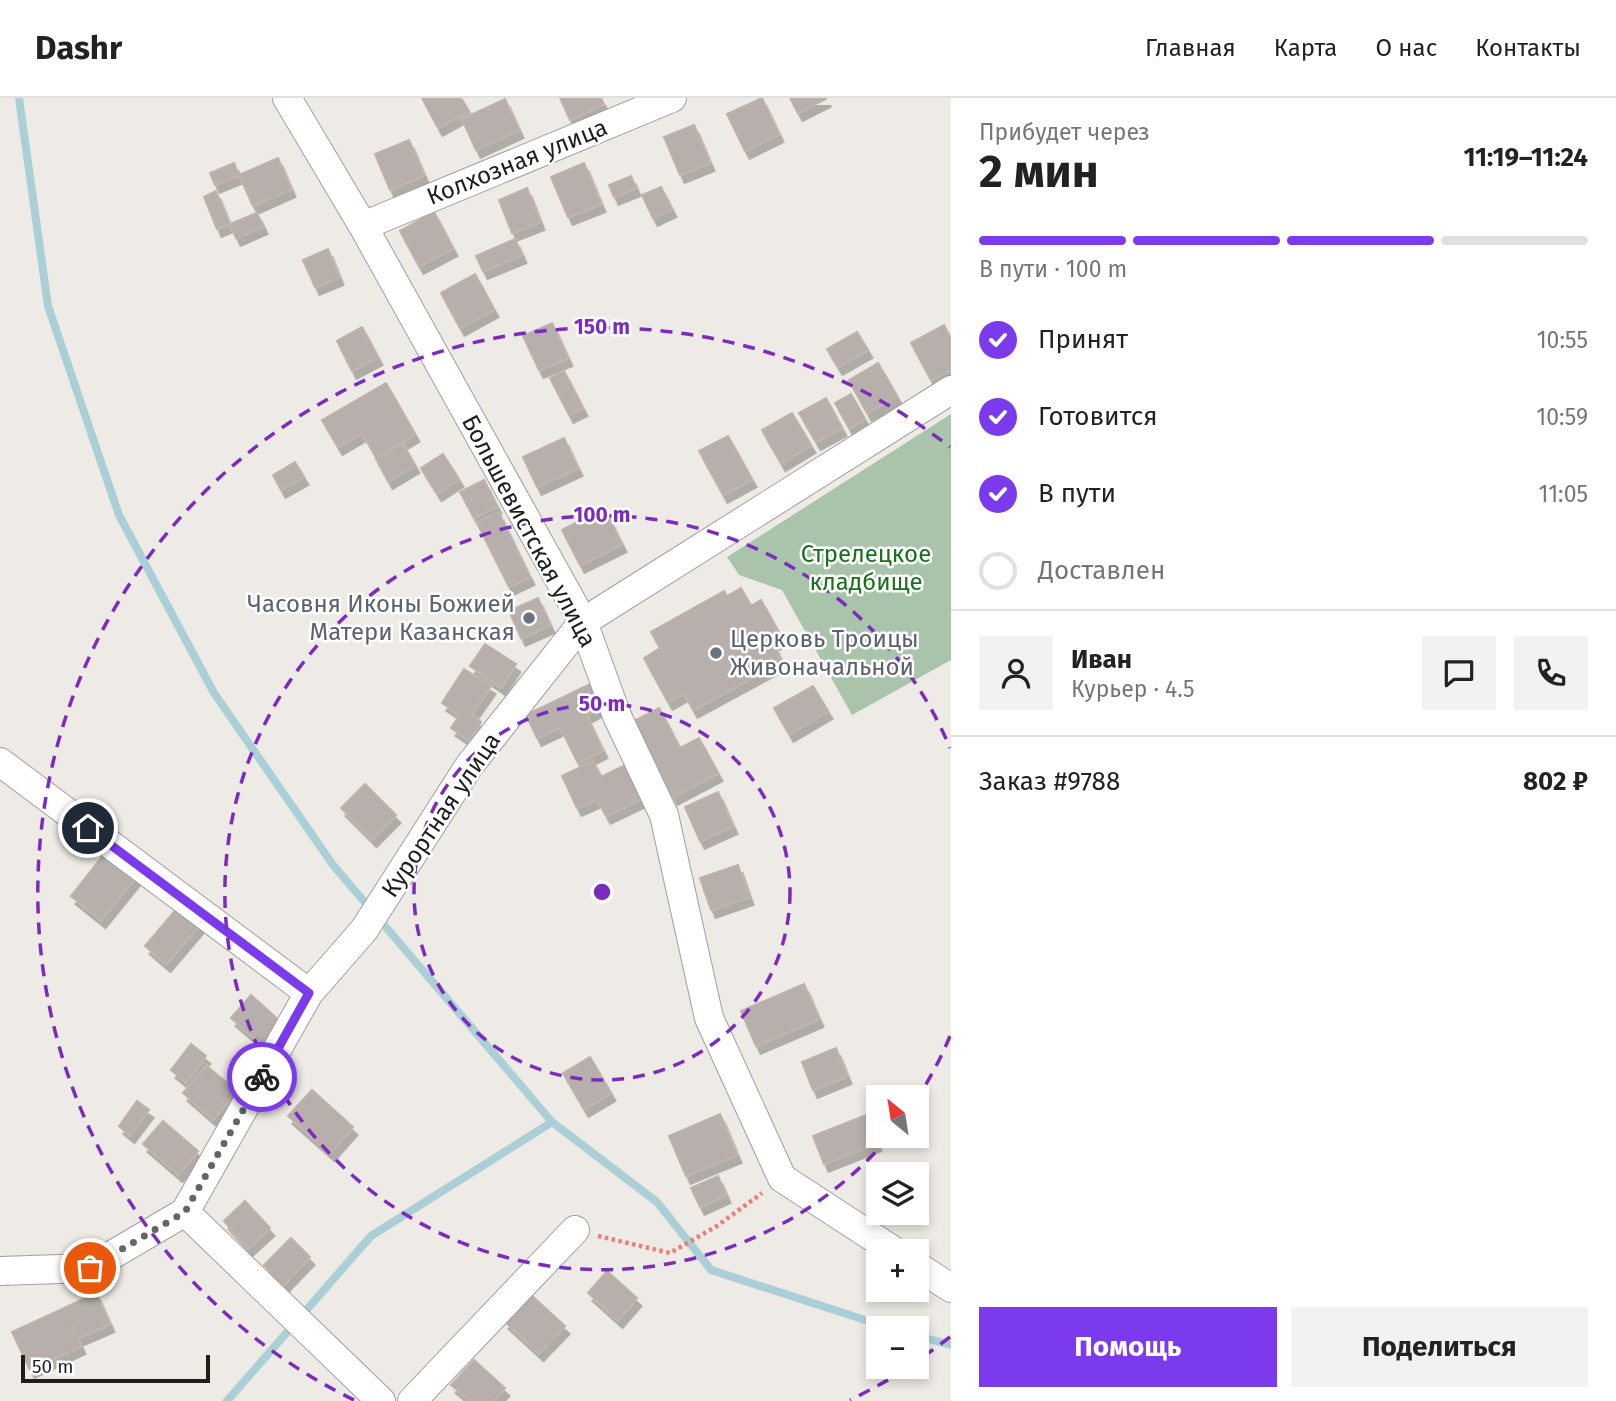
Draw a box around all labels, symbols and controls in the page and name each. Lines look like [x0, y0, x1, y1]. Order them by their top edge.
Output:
text: Dashr [35, 28, 122, 68]
text: Главная [1145, 34, 1236, 62]
text: Карта [1274, 34, 1337, 62]
text: О нас [1375, 34, 1437, 62]
text: Контакты [1475, 34, 1581, 62]
street label: Колхозная улица [423, 113, 611, 211]
text: Прибудет через [979, 118, 1150, 146]
text: 11:19–11:24 [1463, 142, 1588, 173]
text: 2 мин [979, 144, 1099, 199]
text: В пути · 100 m [979, 255, 1127, 283]
text: 150 m [574, 314, 630, 340]
icon: check [979, 321, 1017, 359]
text: Принят [1038, 324, 1128, 355]
text: 10:55 [1537, 326, 1588, 354]
icon: check [979, 398, 1017, 436]
text: Готовится [1038, 401, 1158, 432]
text: 10:59 [1536, 403, 1588, 431]
street label: Большевистская улица [456, 410, 602, 652]
icon: check [979, 475, 1017, 513]
text: В пути [1038, 478, 1116, 509]
text: 11:05 [1539, 480, 1588, 508]
text: 100 m [573, 502, 631, 528]
park label: Стрелецкое кладбище [801, 540, 931, 596]
text: Доставлен [1038, 555, 1165, 586]
place label: Часовня Иконы Божией Матери Казанская [247, 590, 515, 646]
marker: Часовня Иконы Божией Матери Казанская [521, 610, 537, 626]
place label: Церковь Троицы Живоначальной [730, 625, 919, 681]
button: person [979, 636, 1053, 710]
button: chat [1422, 636, 1496, 710]
button: phone [1514, 636, 1588, 710]
text: Иван [1071, 644, 1132, 675]
marker: Церковь Троицы Живоначальной [708, 645, 724, 661]
text: Курьер · 4.5 [1071, 675, 1195, 703]
text: 50 m [579, 691, 625, 717]
street label: Курортная улица [376, 727, 506, 903]
text: Заказ #9788 [979, 766, 1120, 797]
text: 802 ₽ [1523, 766, 1588, 797]
pin [58, 798, 118, 858]
icon: home [69, 809, 107, 847]
centre of rings [590, 880, 614, 904]
courier [227, 1042, 297, 1112]
icon: bike [243, 1058, 281, 1096]
north arrow [866, 1085, 929, 1148]
map controls [866, 1085, 929, 1379]
button: layers [866, 1162, 929, 1225]
pin [60, 1238, 120, 1298]
button: + [866, 1239, 929, 1302]
icon: bag [71, 1249, 109, 1287]
button: Помощь [979, 1307, 1277, 1387]
button: Поделиться [1291, 1307, 1588, 1387]
button: − [866, 1316, 929, 1379]
scale bar [21, 1352, 210, 1384]
text: 50 m [32, 1355, 73, 1378]

